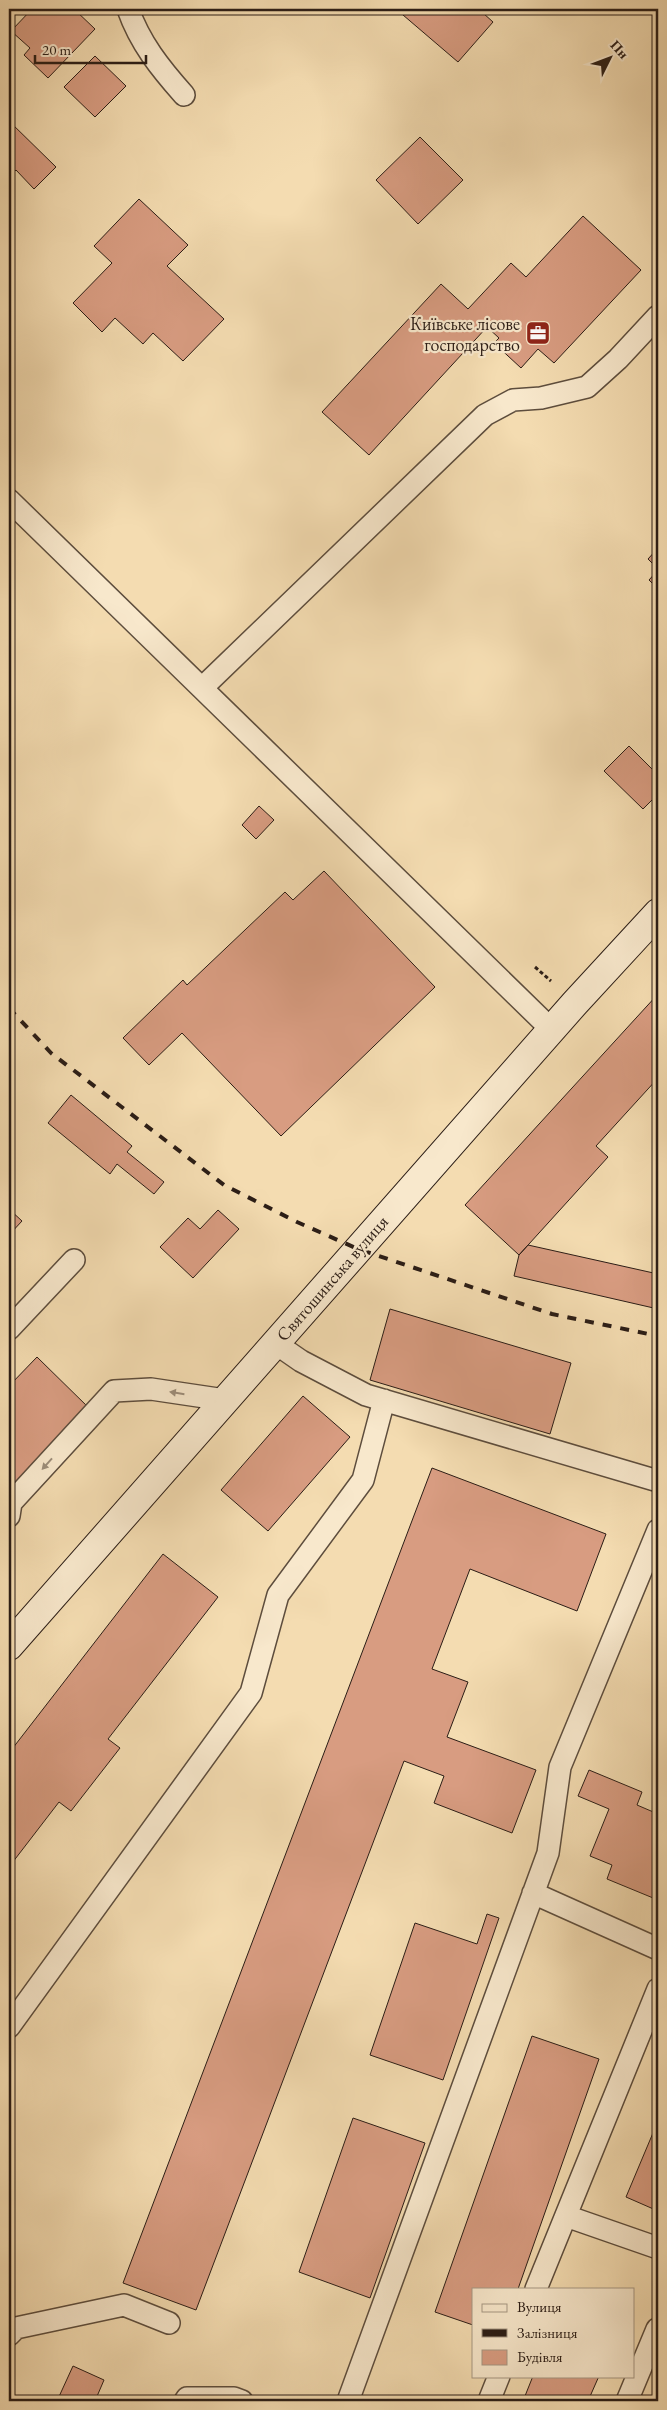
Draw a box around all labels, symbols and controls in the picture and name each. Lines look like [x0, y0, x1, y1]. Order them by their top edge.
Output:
scale bar [35, 32, 146, 64]
north arrow [584, 32, 634, 82]
text: Пн [607, 36, 633, 62]
text: 20 m [42, 40, 71, 59]
place label: Київське лісове господарство [410, 312, 520, 356]
office icon: Київське лісове господарство [525, 320, 551, 346]
street label: Святошинська вулиця [271, 1210, 393, 1346]
one-way arrow [169, 1388, 185, 1396]
one-way arrow [41, 1458, 53, 1470]
legend [472, 2288, 634, 2378]
text: Вулиця [517, 2297, 562, 2316]
text: Залізниця [517, 2323, 578, 2342]
text: Будівля [517, 2347, 563, 2366]

